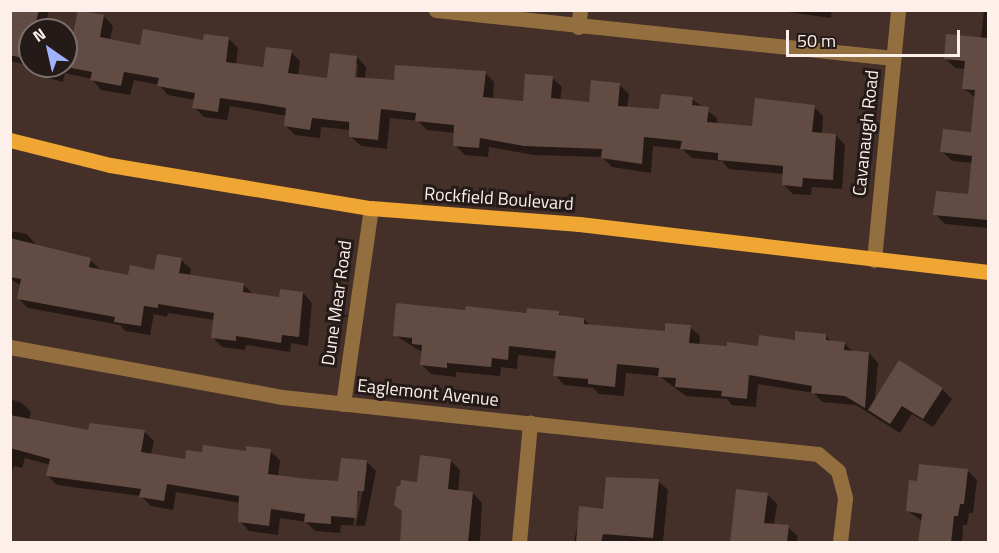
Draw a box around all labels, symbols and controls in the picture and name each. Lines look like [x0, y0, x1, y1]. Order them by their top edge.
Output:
north arrow [18, 18, 78, 78]
scale bar [789, 18, 963, 56]
text: N [28, 22, 50, 48]
text: 50 m [797, 27, 836, 54]
street label: Cavanaugh Road [849, 69, 883, 197]
street label: Rockfield Boulevard [424, 183, 574, 215]
street label: Dune Mear Road [318, 239, 356, 367]
street label: Eaglemont Avenue [356, 375, 500, 411]

